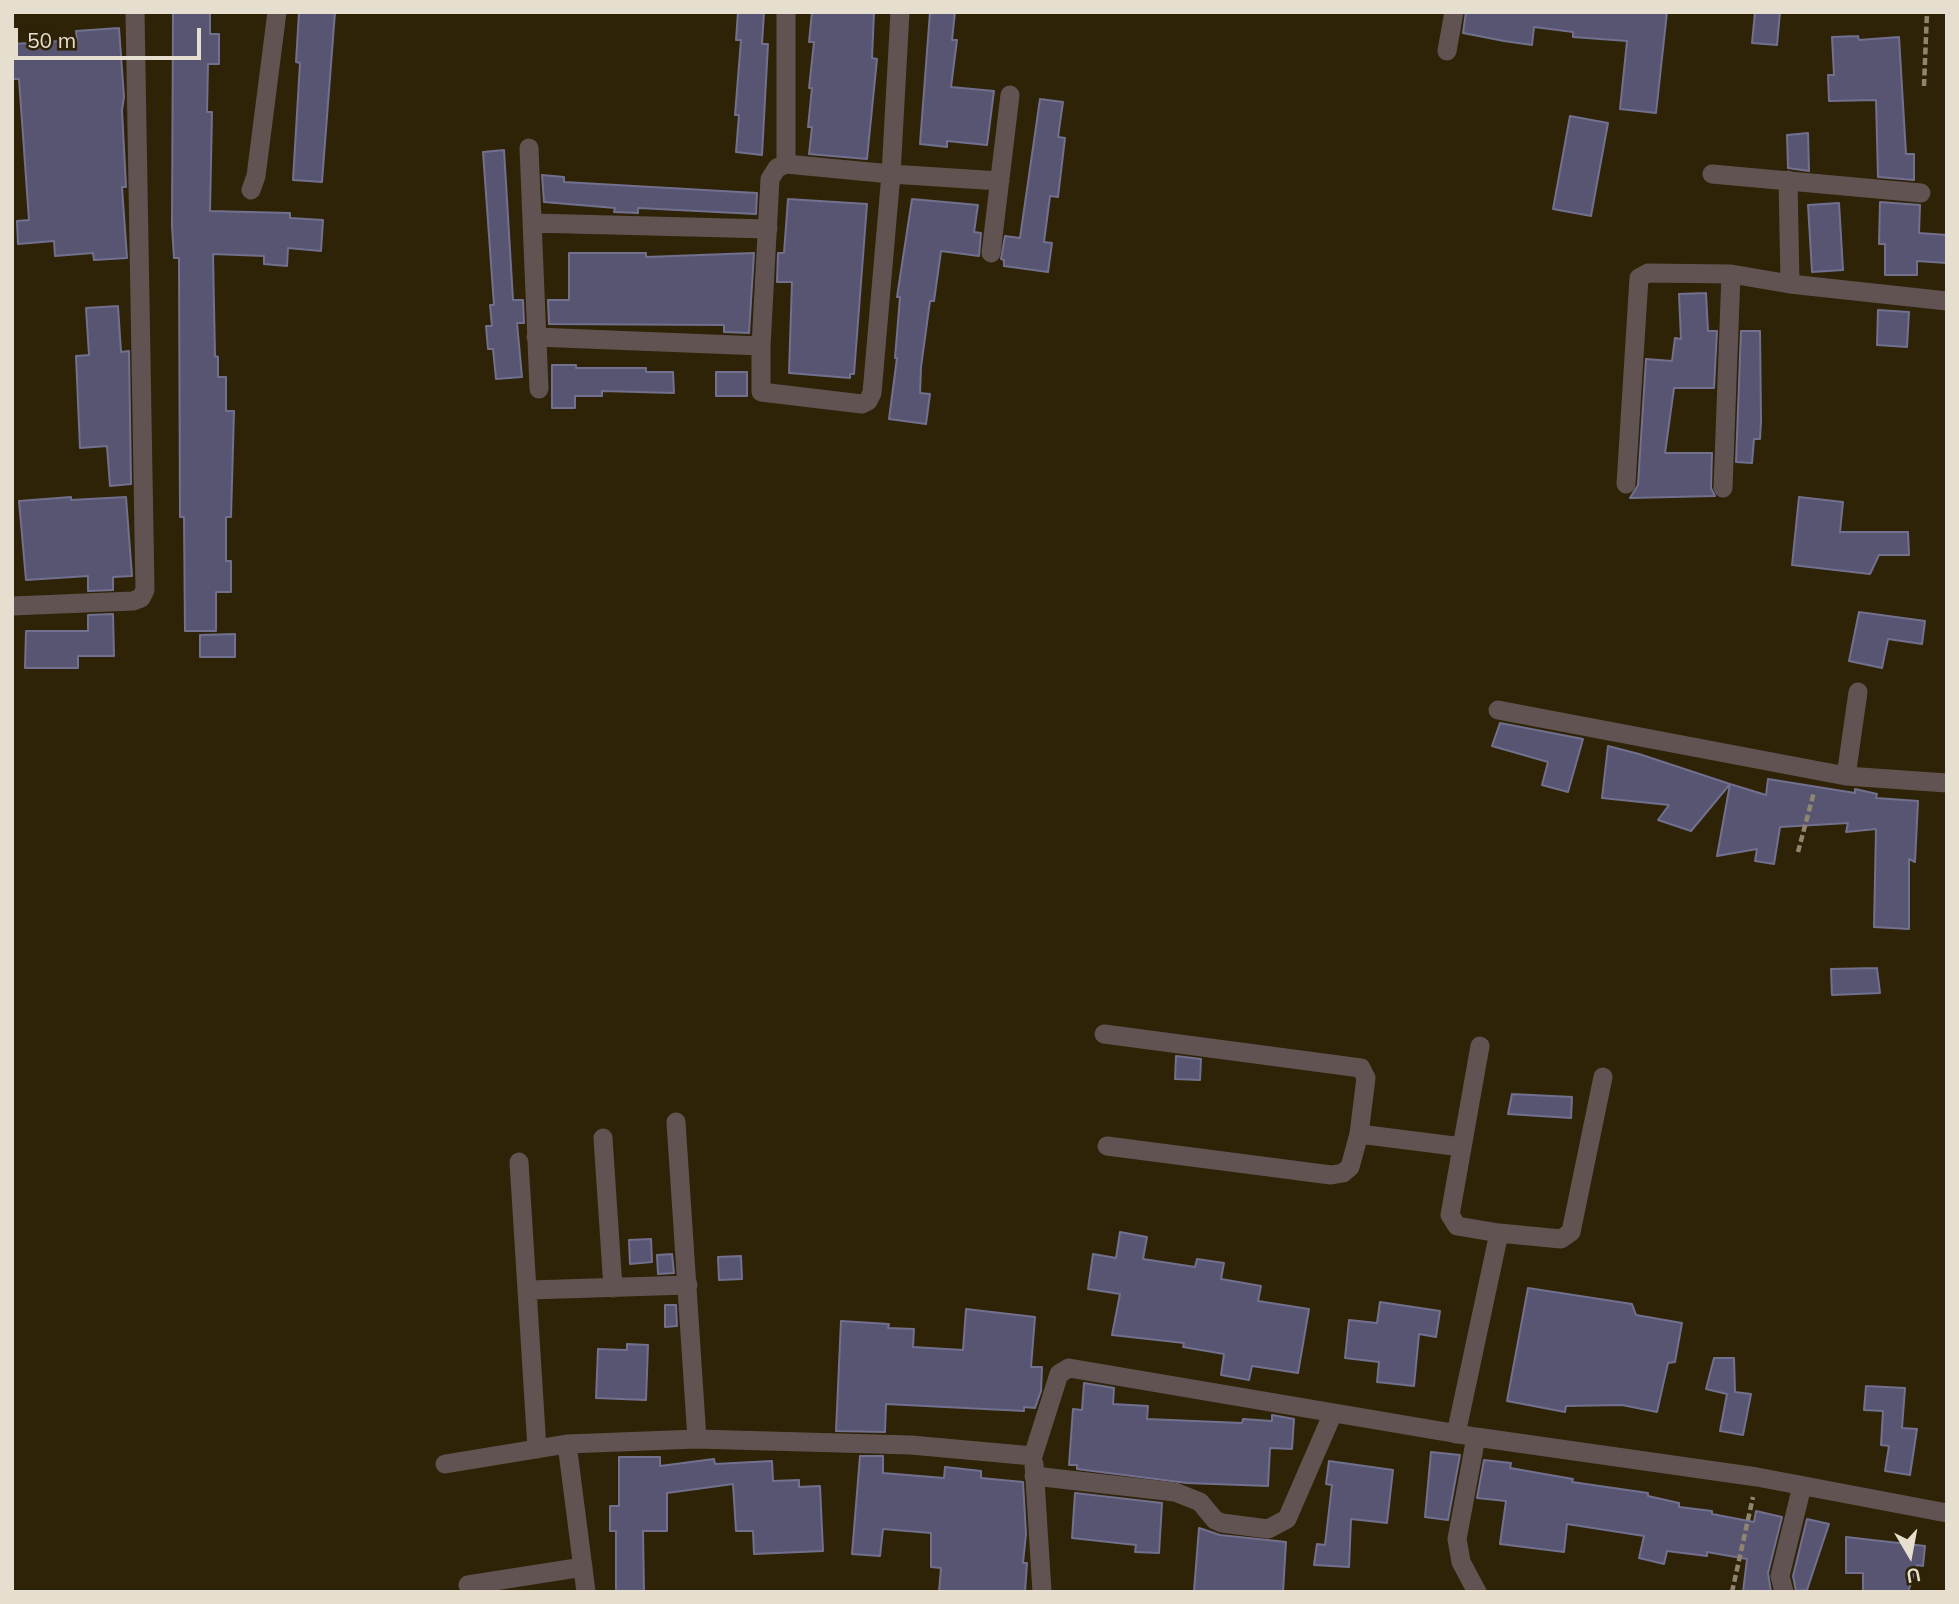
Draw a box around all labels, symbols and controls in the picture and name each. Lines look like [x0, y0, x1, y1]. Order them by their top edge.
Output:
scale bar [18, 14, 205, 58]
text: 50 m [27, 27, 76, 53]
north arrow [1875, 1520, 1945, 1590]
text: U [1905, 1563, 1923, 1589]

